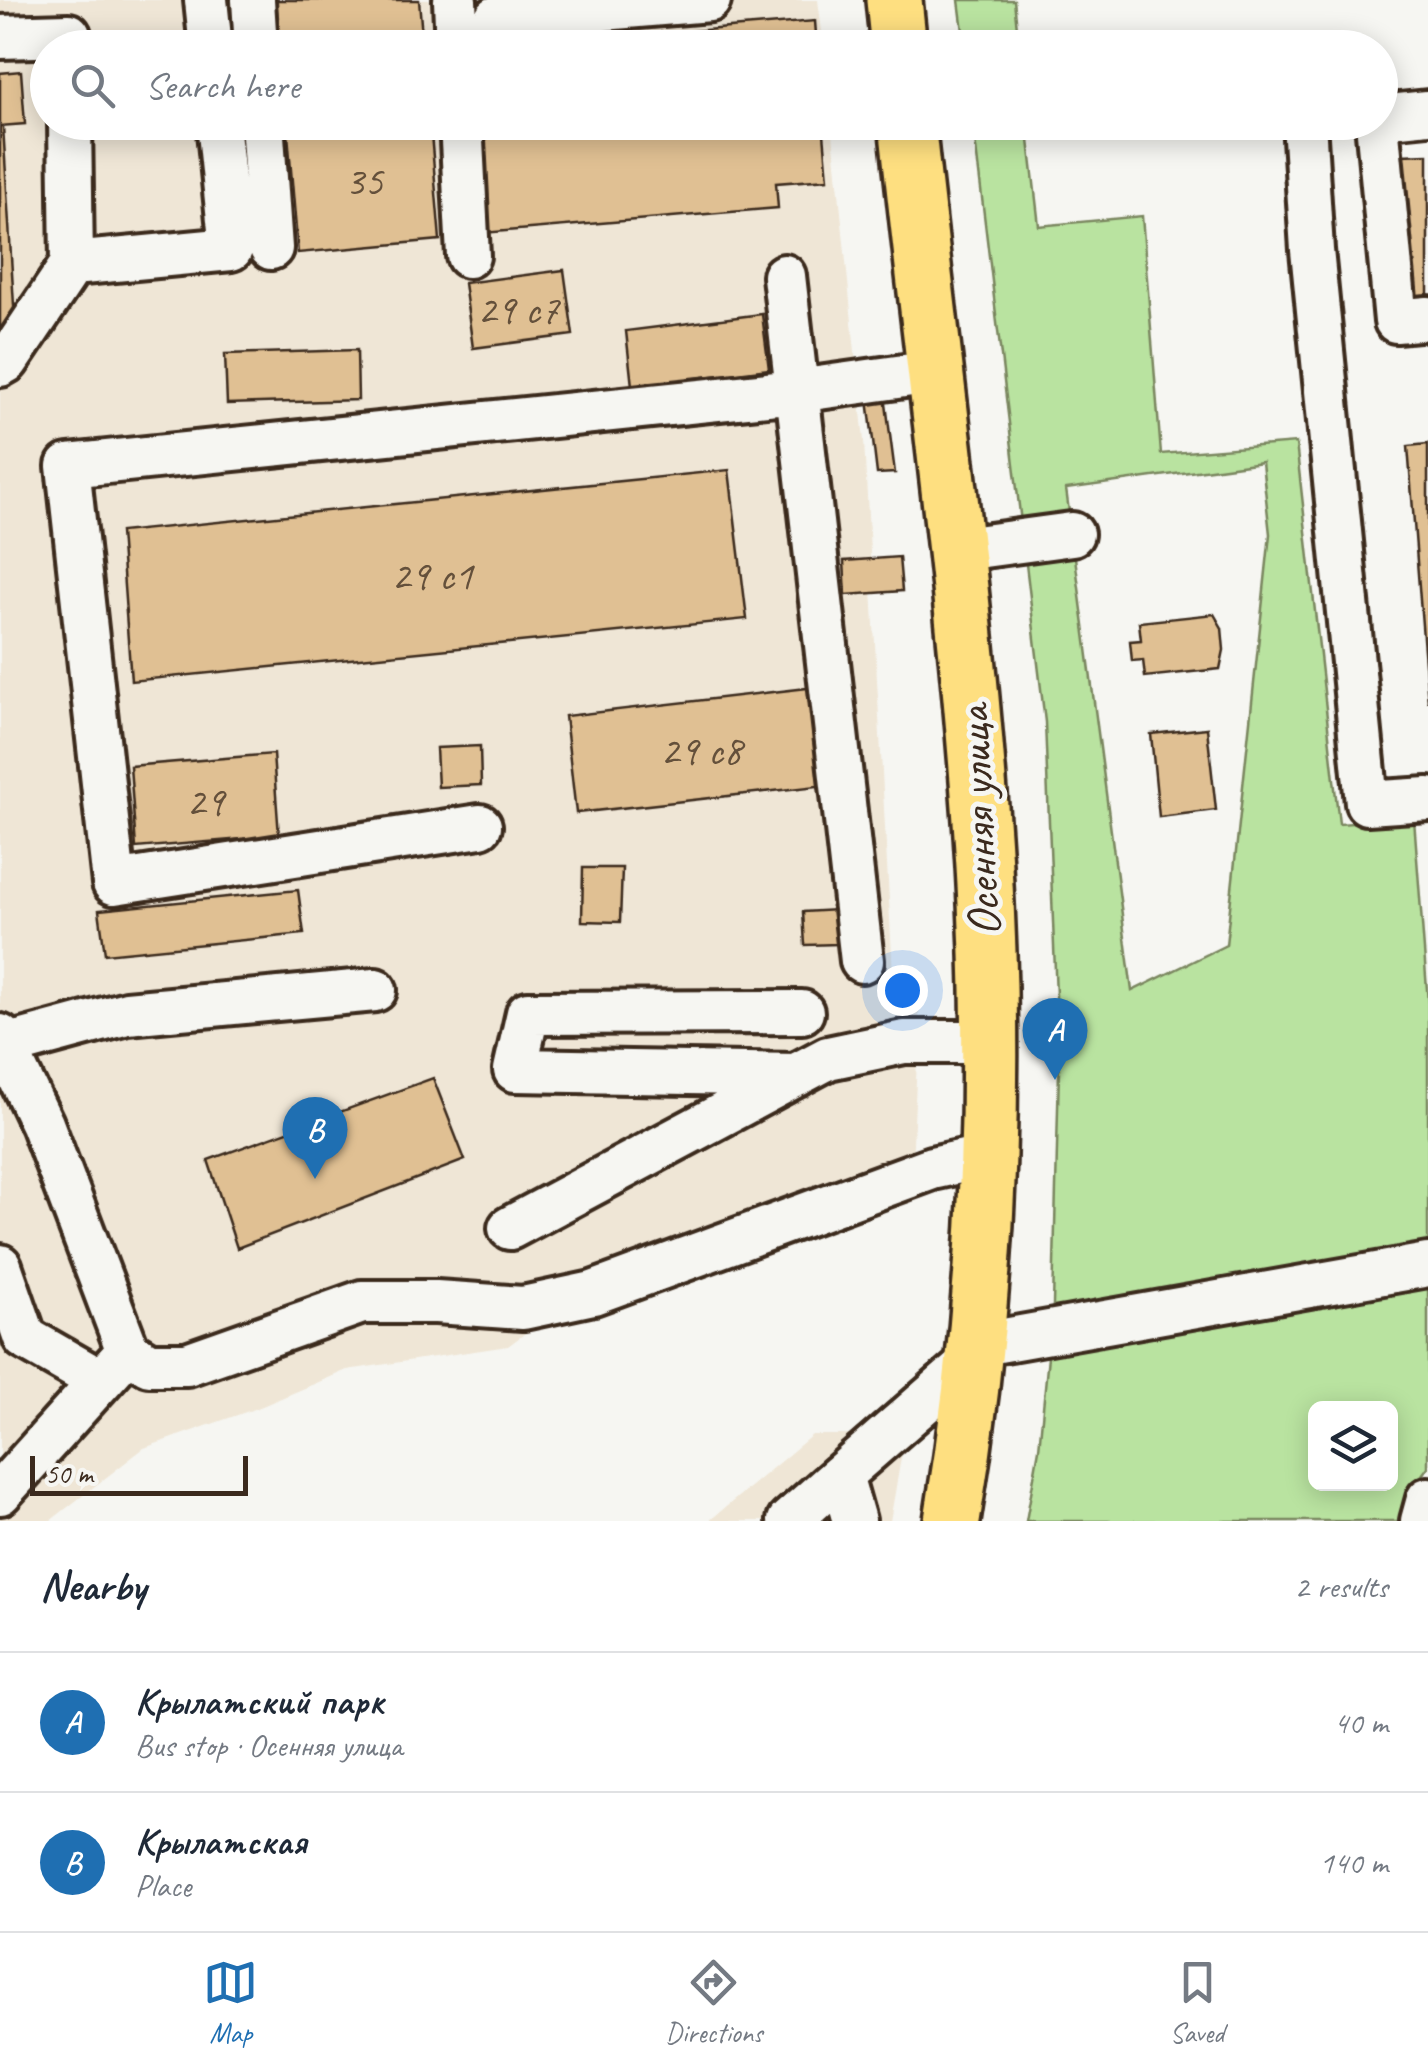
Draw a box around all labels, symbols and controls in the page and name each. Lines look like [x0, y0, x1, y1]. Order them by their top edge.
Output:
search box [30, 30, 1398, 140]
icon: search [65, 58, 120, 113]
text: Search here [145, 62, 300, 109]
house number: 35 [345, 155, 385, 208]
house number: 29 с7 [477, 283, 561, 336]
house number: 29 с1 [391, 549, 475, 602]
street label: Осенняя улица [942, 700, 1014, 938]
house number: 29 с8 [660, 724, 746, 777]
house number: 29 [186, 775, 227, 828]
your location [877, 965, 928, 1016]
pin: A [1022, 998, 1088, 1080]
pin: B [282, 1096, 348, 1179]
map controls [1308, 1401, 1398, 1491]
button: layers [1308, 1401, 1398, 1491]
scale bar [30, 1451, 248, 1496]
text: 50 m [45, 1456, 93, 1491]
text: Nearby [40, 1560, 146, 1613]
text: 2 results [1294, 1566, 1388, 1607]
text: Крылатский парк [135, 1678, 384, 1725]
text: A [64, 1702, 81, 1743]
text: 40 m [1334, 1702, 1388, 1743]
text: Bus stop · Осенняя улица [135, 1725, 402, 1766]
text: Крылатская [135, 1818, 307, 1865]
text: B [64, 1842, 81, 1883]
text: 140 m [1319, 1842, 1388, 1883]
text: Place [135, 1865, 191, 1906]
tab: Map [203, 1955, 258, 2050]
tab: Directions [665, 1955, 763, 2050]
tab: Saved [1170, 1955, 1225, 2050]

